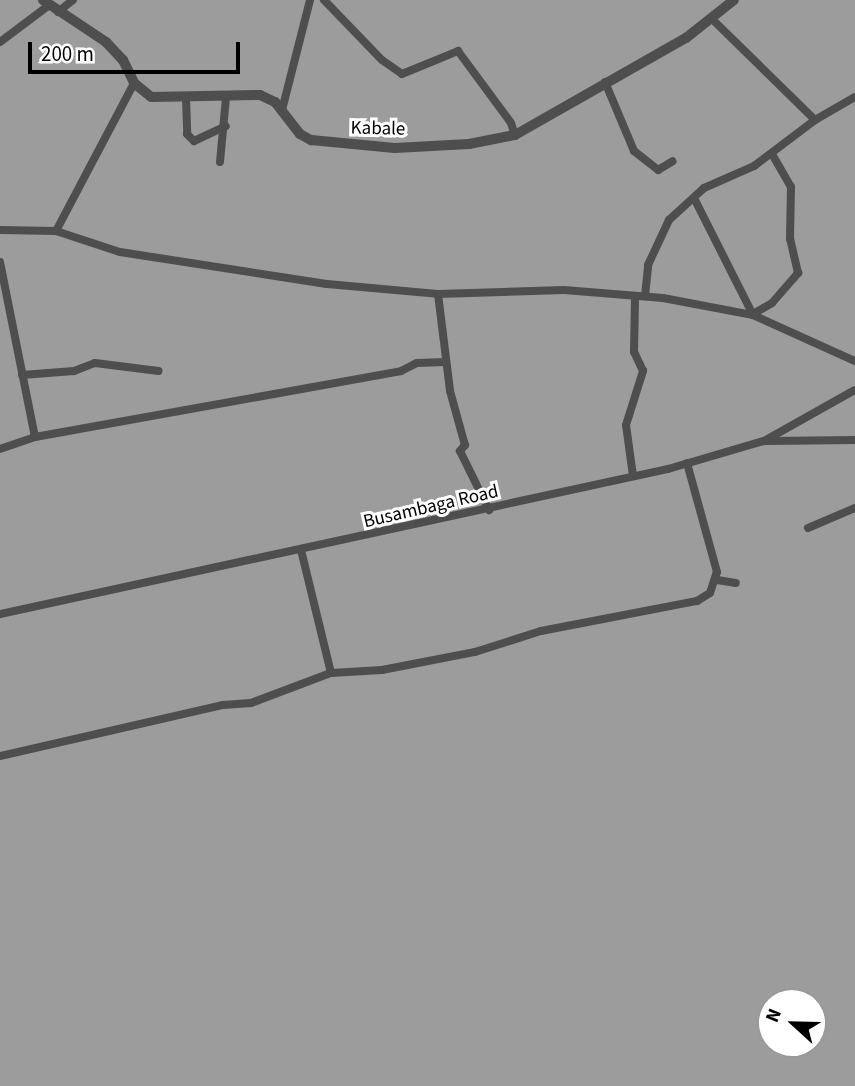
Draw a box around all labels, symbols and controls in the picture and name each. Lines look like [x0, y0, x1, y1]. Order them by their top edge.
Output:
scale bar [32, 28, 243, 72]
text: 200 m [41, 39, 94, 69]
street label: Kabale [350, 117, 406, 141]
street label: Busambaga Road [361, 480, 501, 534]
north arrow [757, 988, 827, 1058]
text: N [759, 1005, 789, 1027]

